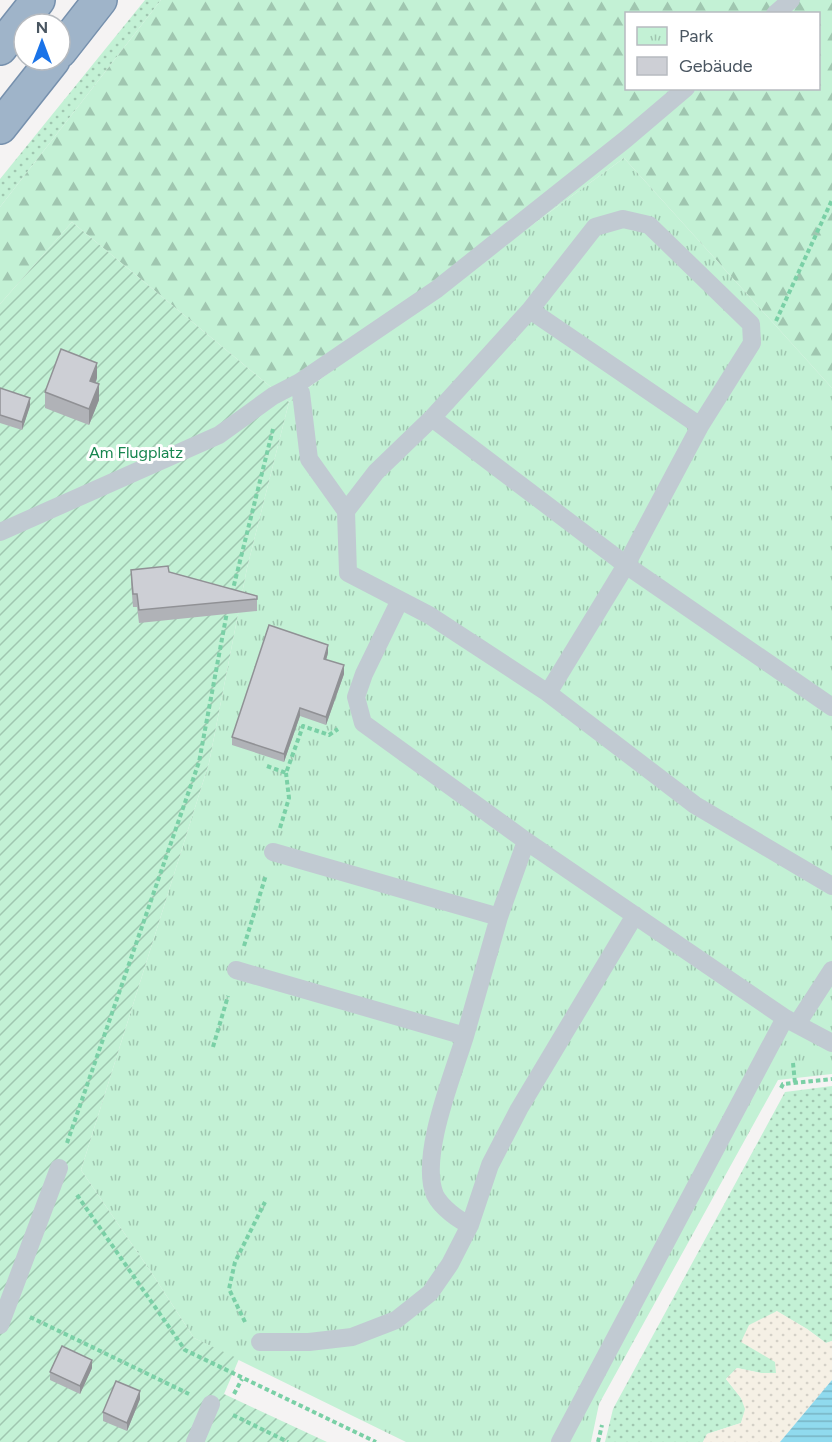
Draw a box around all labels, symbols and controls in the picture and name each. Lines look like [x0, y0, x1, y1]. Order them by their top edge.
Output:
north arrow [12, 12, 72, 72]
legend [625, 12, 820, 90]
text: N [36, 18, 48, 37]
text: Park [679, 25, 714, 47]
text: Gebäude [679, 55, 753, 77]
park label: Am Flugplatz [89, 443, 183, 462]

